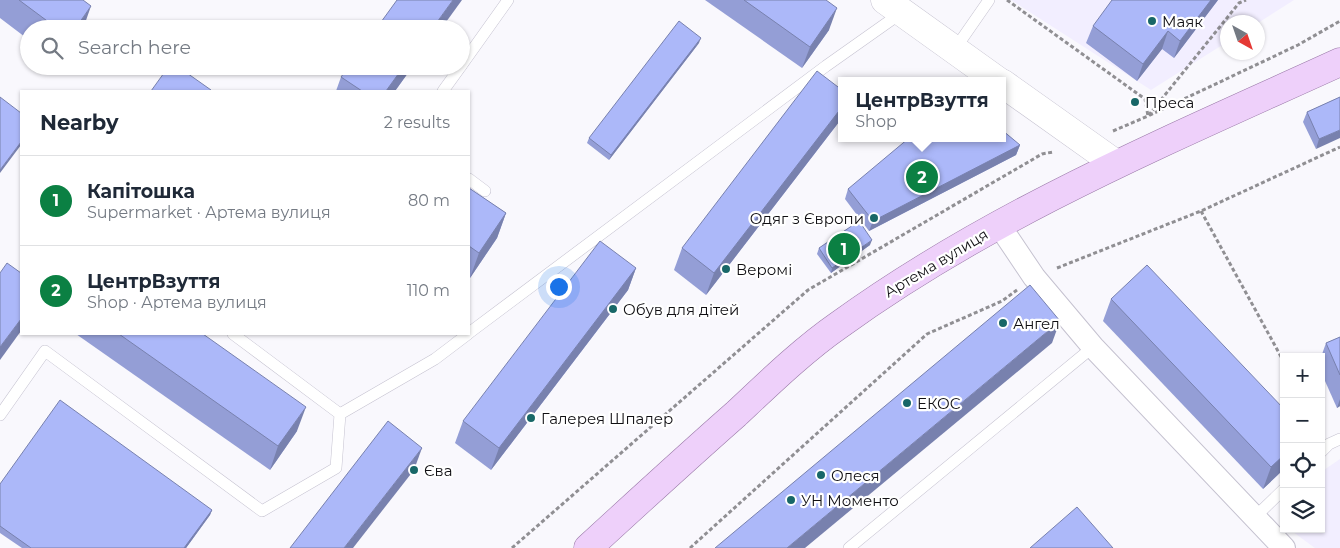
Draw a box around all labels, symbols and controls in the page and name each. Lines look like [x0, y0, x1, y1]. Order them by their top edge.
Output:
place label: Маяк [1162, 12, 1203, 31]
marker: Маяк [1146, 15, 1158, 27]
north arrow [1220, 15, 1265, 60]
search box [20, 20, 470, 75]
icon: search [38, 34, 66, 62]
text: Search here [78, 36, 191, 59]
popup [838, 77, 1006, 142]
text: ЦентрВзуття [855, 89, 989, 112]
place label: Преса [1145, 93, 1194, 112]
marker: Преса [1129, 96, 1141, 108]
text: Nearby [40, 110, 119, 135]
text: Shop [855, 112, 897, 131]
text: 2 results [384, 113, 450, 132]
pin: 2 [906, 158, 938, 196]
text: Капітошка [87, 180, 195, 203]
text: 1 [53, 191, 59, 210]
text: 80 m [408, 191, 450, 210]
text: Supermarket · Артема вулиця [87, 203, 331, 222]
place label: Одяг з Європи [750, 209, 864, 228]
marker: Одяг з Європи [868, 212, 880, 224]
street label: Артема вулиця [881, 224, 991, 302]
pin: 1 [828, 230, 860, 268]
place label: Веромі [736, 260, 792, 279]
marker: Веромі [720, 263, 732, 275]
text: ЦентрВзуття [87, 270, 220, 293]
your location [546, 274, 572, 300]
text: 2 [51, 281, 61, 300]
text: 110 m [407, 281, 450, 300]
text: Shop · Артема вулиця [87, 293, 267, 312]
place label: Обув для дітей [623, 300, 739, 319]
marker: Обув для дітей [607, 303, 619, 315]
place label: Ангел [1013, 314, 1060, 333]
marker: Ангел [997, 317, 1009, 329]
map controls [1280, 353, 1325, 533]
button: + [1280, 353, 1325, 398]
place label: ЕКОС [917, 394, 961, 413]
marker: ЕКОС [901, 397, 913, 409]
button: − [1280, 398, 1325, 443]
place label: Галерея Шпалер [541, 409, 673, 428]
marker: Галерея Шпалер [525, 412, 537, 424]
button: locate [1280, 443, 1325, 488]
place label: Єва [424, 461, 452, 480]
marker: Єва [408, 464, 420, 476]
place label: Олеся [831, 466, 880, 485]
marker: Олеся [815, 469, 827, 481]
button: layers [1280, 488, 1325, 533]
place label: УН Моменто [801, 491, 899, 510]
marker: УН Моменто [785, 494, 797, 506]

